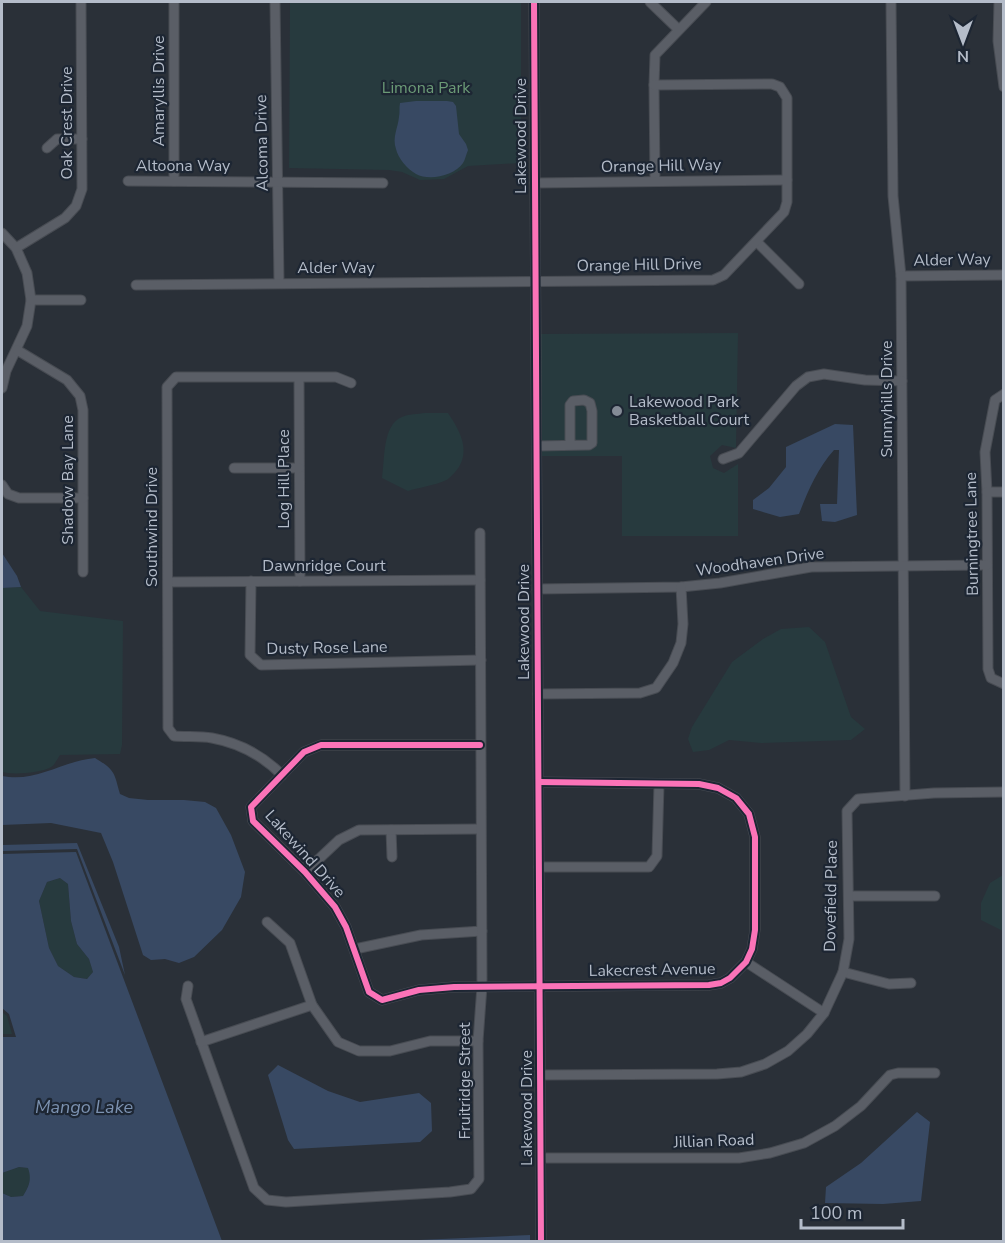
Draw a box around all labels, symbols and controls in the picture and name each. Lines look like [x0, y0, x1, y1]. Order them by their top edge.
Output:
north arrow [933, 12, 993, 72]
street label: Amaryllis Drive [148, 35, 170, 147]
text: N [957, 45, 969, 67]
street label: Oak Crest Drive [56, 66, 78, 180]
park label: Limona Park [382, 77, 471, 99]
street label: Lakewood Drive [510, 78, 532, 194]
street label: Alcoma Drive [250, 94, 274, 192]
street label: Orange Hill Way [601, 154, 722, 178]
street label: Altoona Way [136, 155, 231, 177]
street label: Alder Way [913, 248, 992, 272]
street label: Orange Hill Drive [576, 253, 702, 277]
street label: Alder Way [297, 257, 375, 279]
street label: Sunnyhills Drive [876, 340, 898, 458]
place label: Lakewood Park Basketball Court [629, 391, 750, 431]
marker: Lakewood Park Basketball Court [610, 404, 624, 418]
street label: Shadow Bay Lane [57, 415, 79, 545]
street label: Log Hill Place [273, 429, 295, 529]
street label: Southwind Drive [141, 467, 163, 587]
street label: Burningtree Lane [960, 472, 984, 596]
street label: Woodhaven Drive [695, 542, 825, 582]
street label: Dawnridge Court [262, 555, 386, 577]
street label: Lakewood Drive [513, 564, 535, 680]
street label: Dusty Rose Lane [266, 636, 388, 660]
street label: Lakewind Drive [260, 805, 350, 903]
street label: Dovefield Place [819, 840, 843, 952]
street label: Lakecrest Avenue [588, 958, 716, 982]
street label: Fruitridge Street [454, 1022, 476, 1140]
street label: Lakewood Drive [516, 1050, 538, 1166]
water label: Mango Lake [35, 1095, 133, 1119]
street label: Jillian Road [672, 1129, 755, 1153]
scale bar [801, 1192, 903, 1230]
text: 100 m [810, 1201, 862, 1225]

